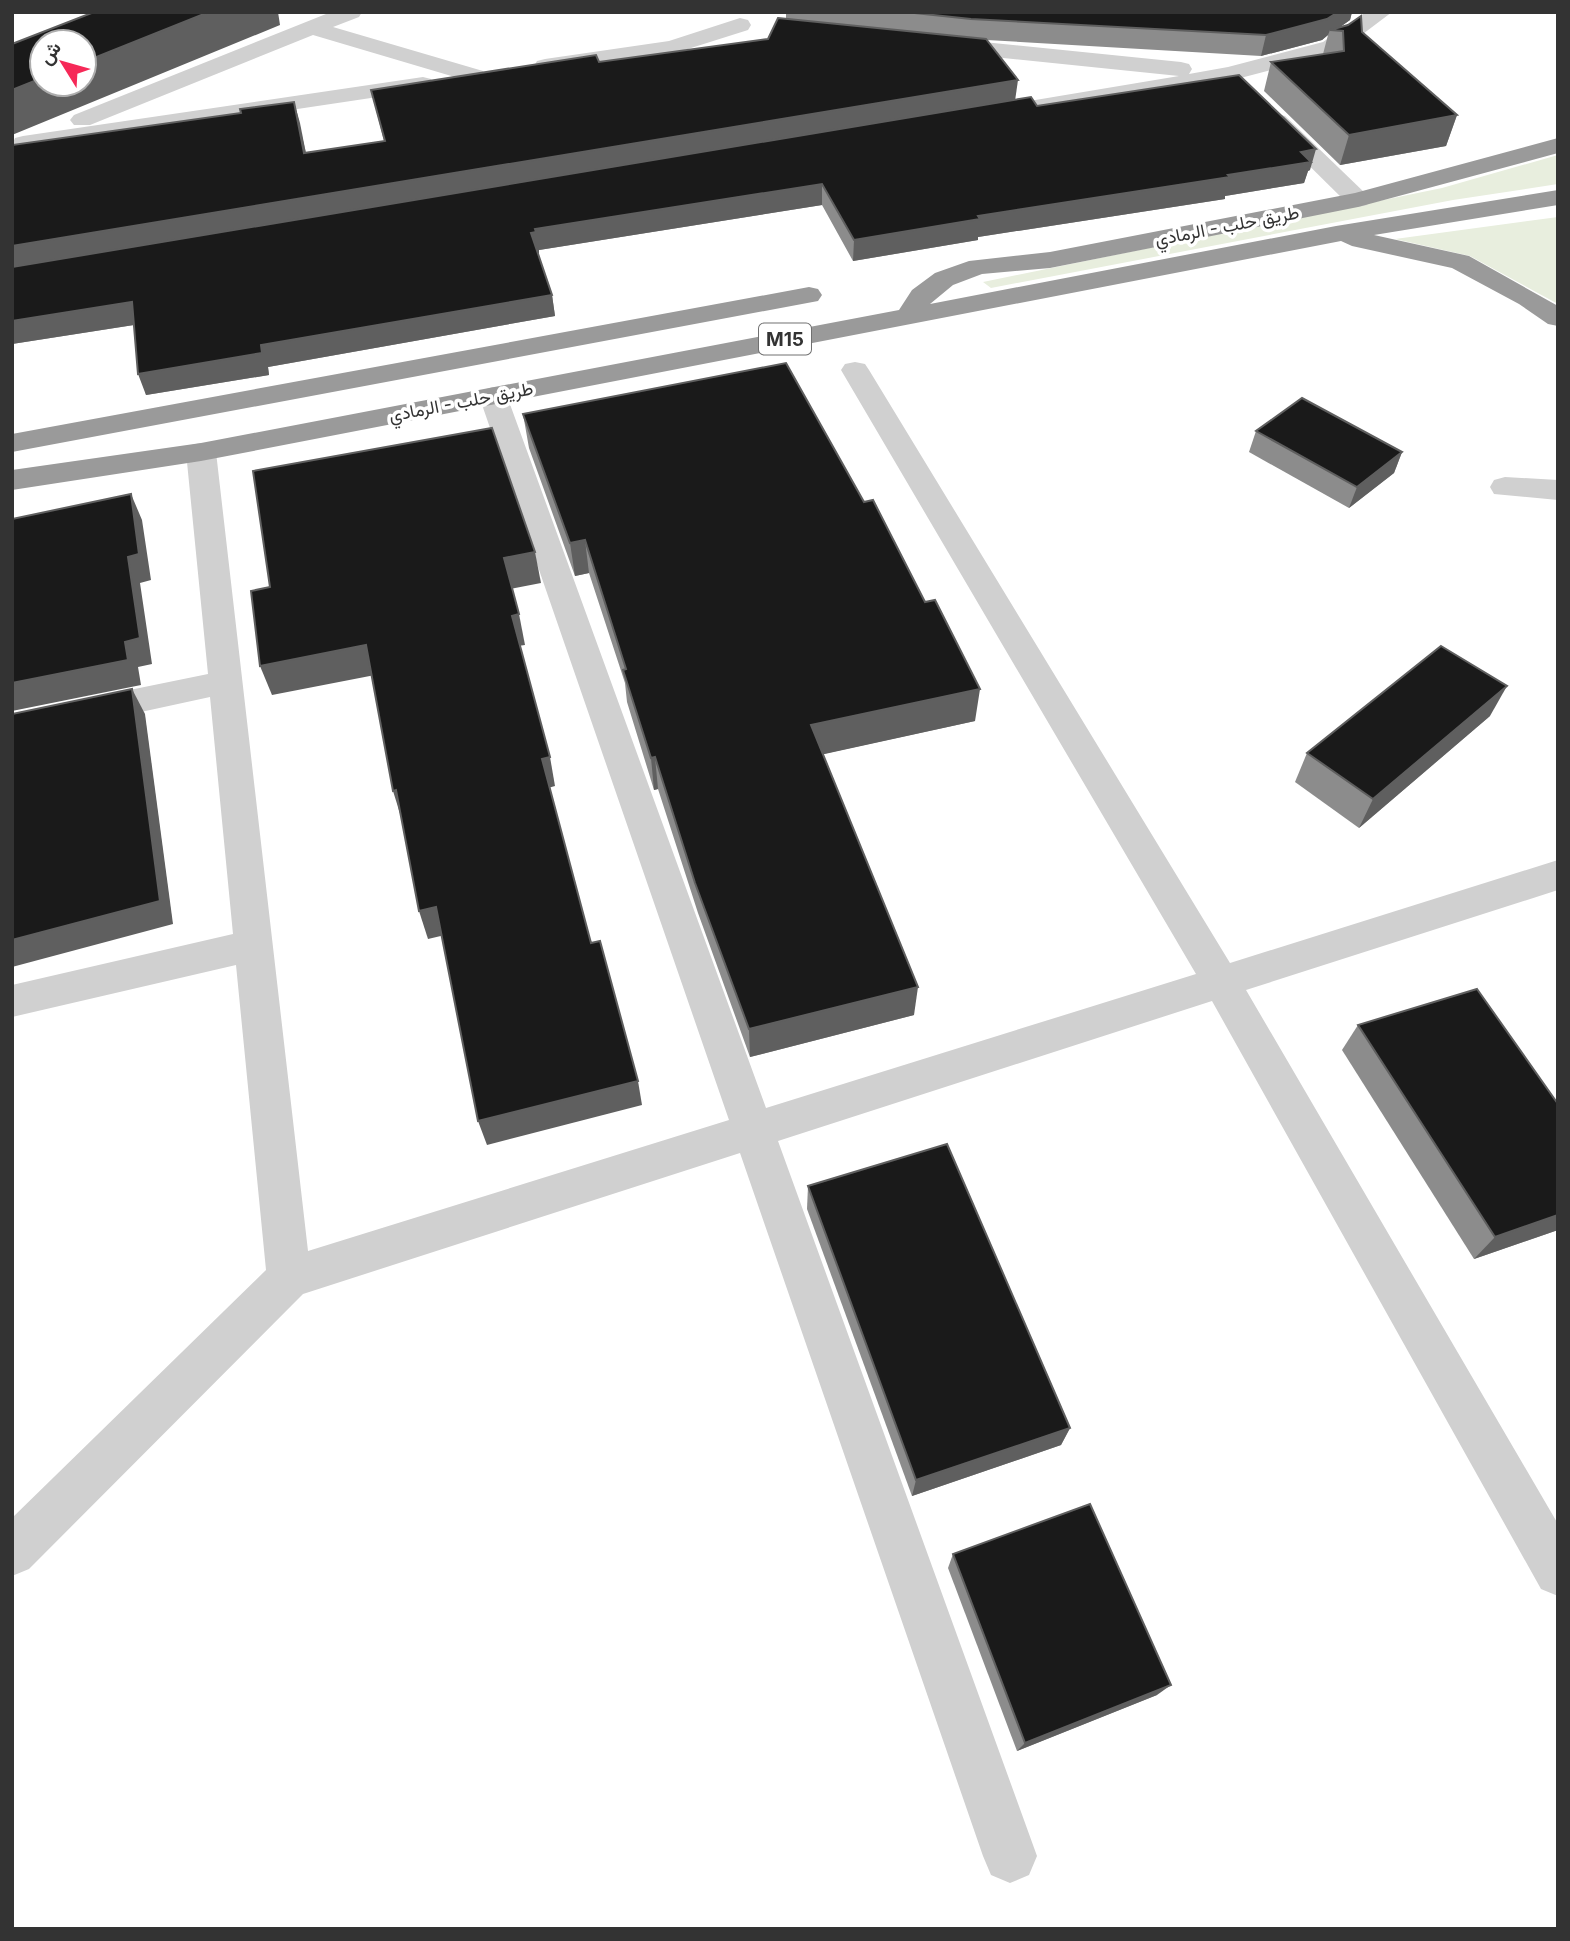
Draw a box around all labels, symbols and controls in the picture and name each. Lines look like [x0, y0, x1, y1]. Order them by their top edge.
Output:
north arrow [28, 28, 98, 98]
text: ش [34, 37, 66, 69]
street label: طريق حلب - الرمادي [1153, 201, 1302, 255]
road number: M15 [759, 324, 811, 354]
street label: طريق حلب - الرمادي [387, 377, 536, 431]

